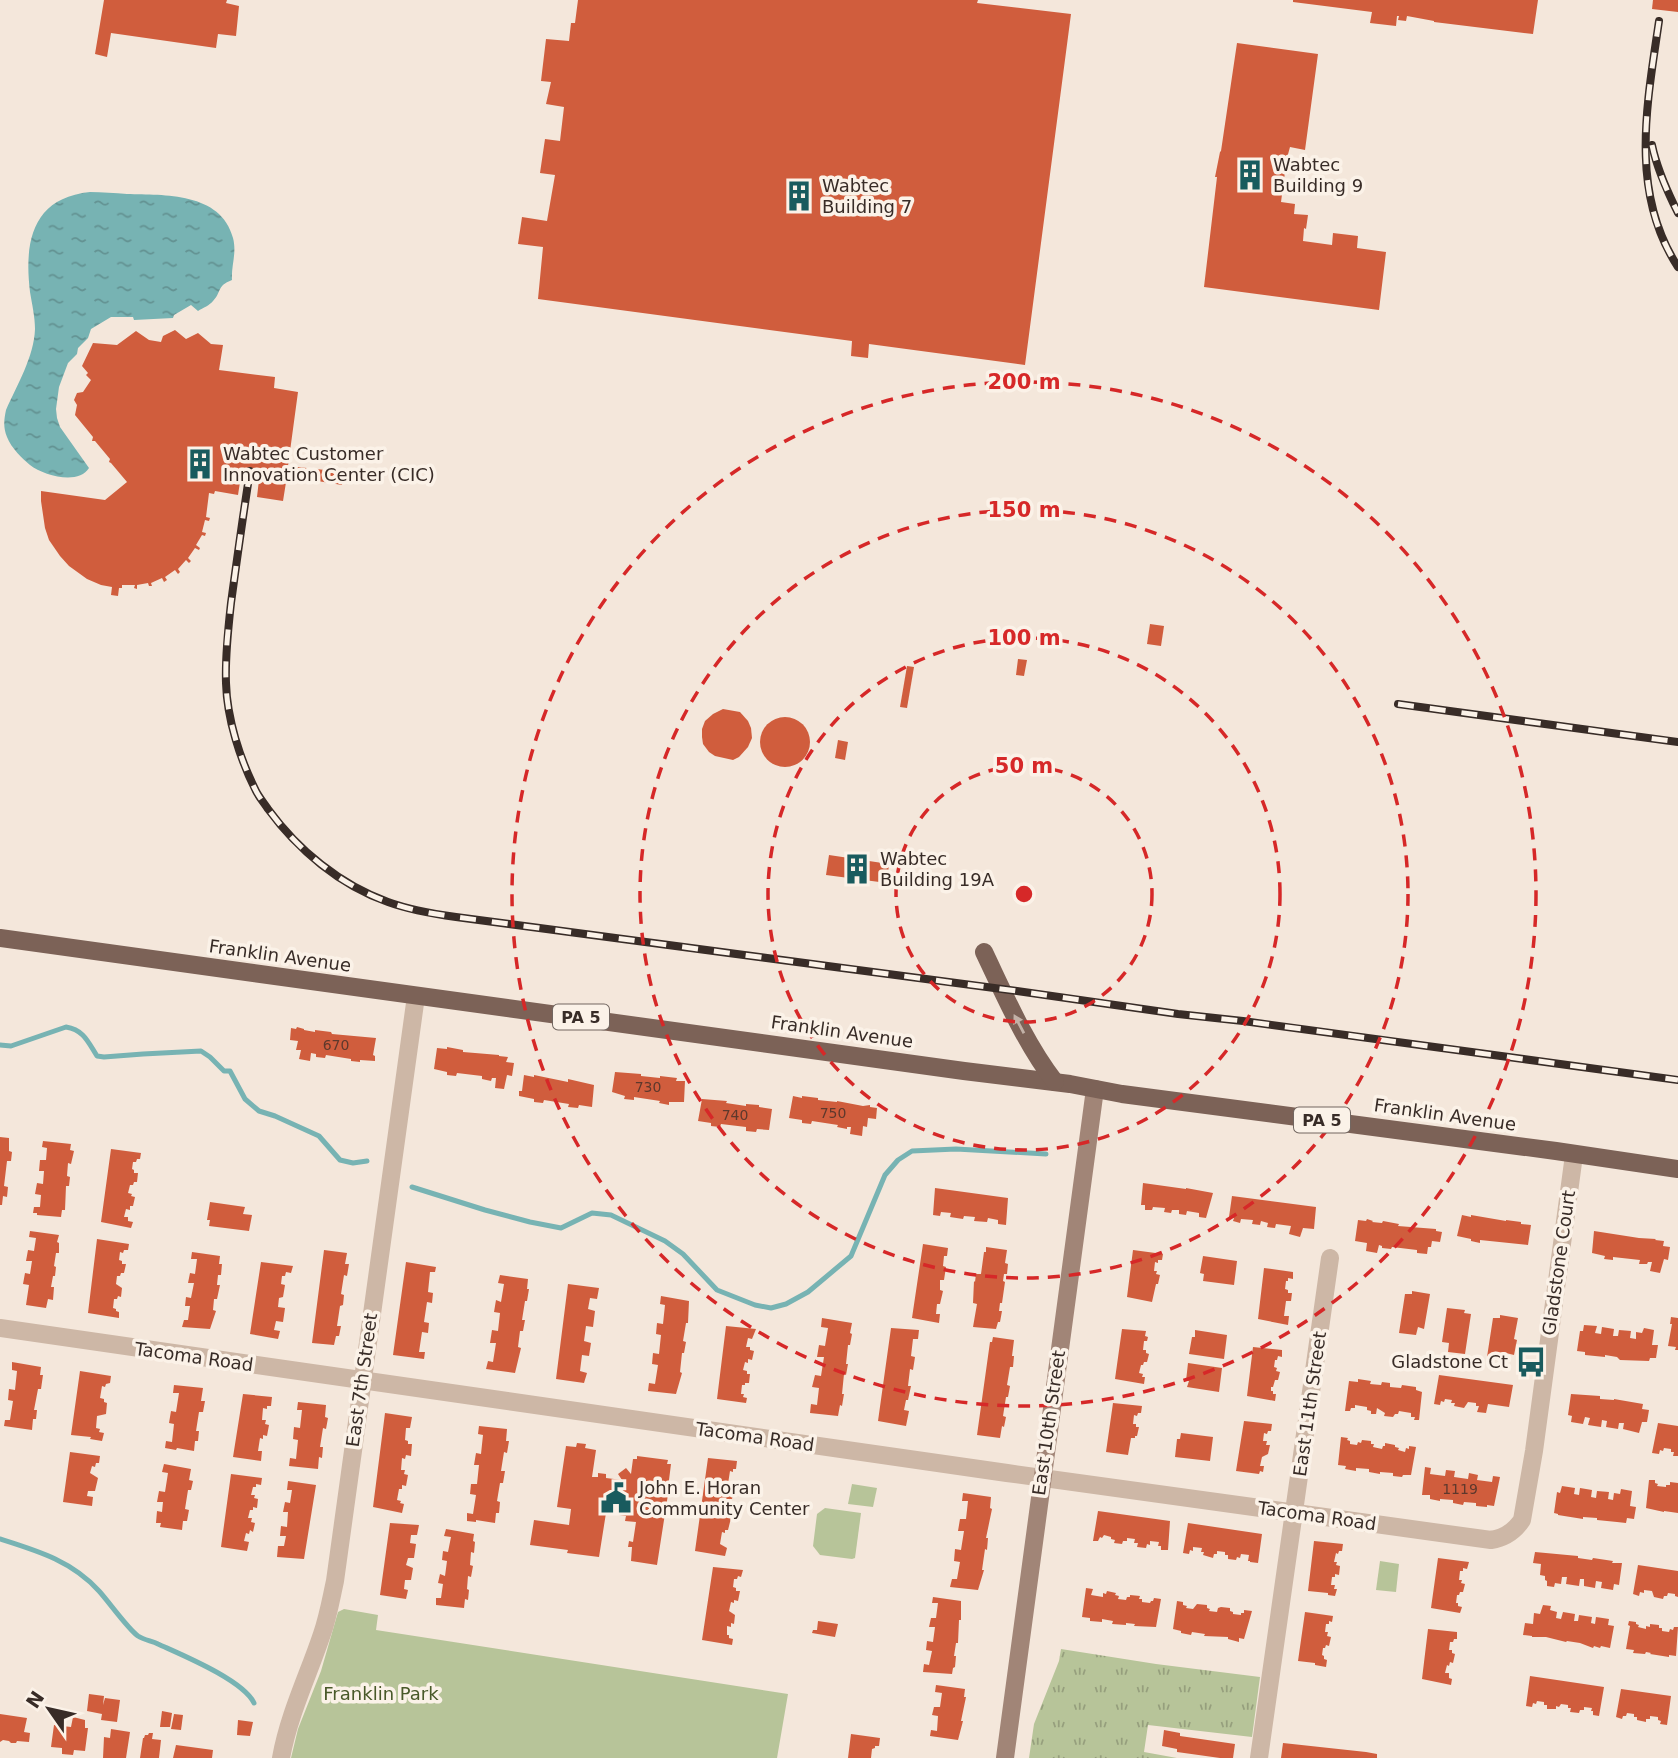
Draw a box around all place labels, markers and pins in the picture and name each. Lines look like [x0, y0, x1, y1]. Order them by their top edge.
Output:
place label: Wabtec Building 9 [1273, 154, 1363, 196]
building icon: Wabtec Building 9 [1233, 158, 1267, 192]
place label: Wabtec Building 7 [822, 175, 912, 217]
building icon: Wabtec Building 7 [782, 179, 816, 213]
place label: Wabtec Customer Innovation Center (CIC) [223, 443, 435, 485]
building icon: Wabtec Customer Innovation Center (CIC) [183, 447, 217, 481]
place label: Wabtec Building 19A [880, 848, 995, 890]
building icon: Wabtec Building 19A [840, 852, 874, 886]
centre of rings [1012, 882, 1036, 906]
bus stop icon: Gladstone Ct [1514, 1345, 1548, 1379]
place label: Gladstone Ct [1391, 1351, 1508, 1372]
place label: John E. Horan Community Center [638, 1477, 810, 1519]
public building icon: John E. Horan Community Center [599, 1481, 633, 1515]

